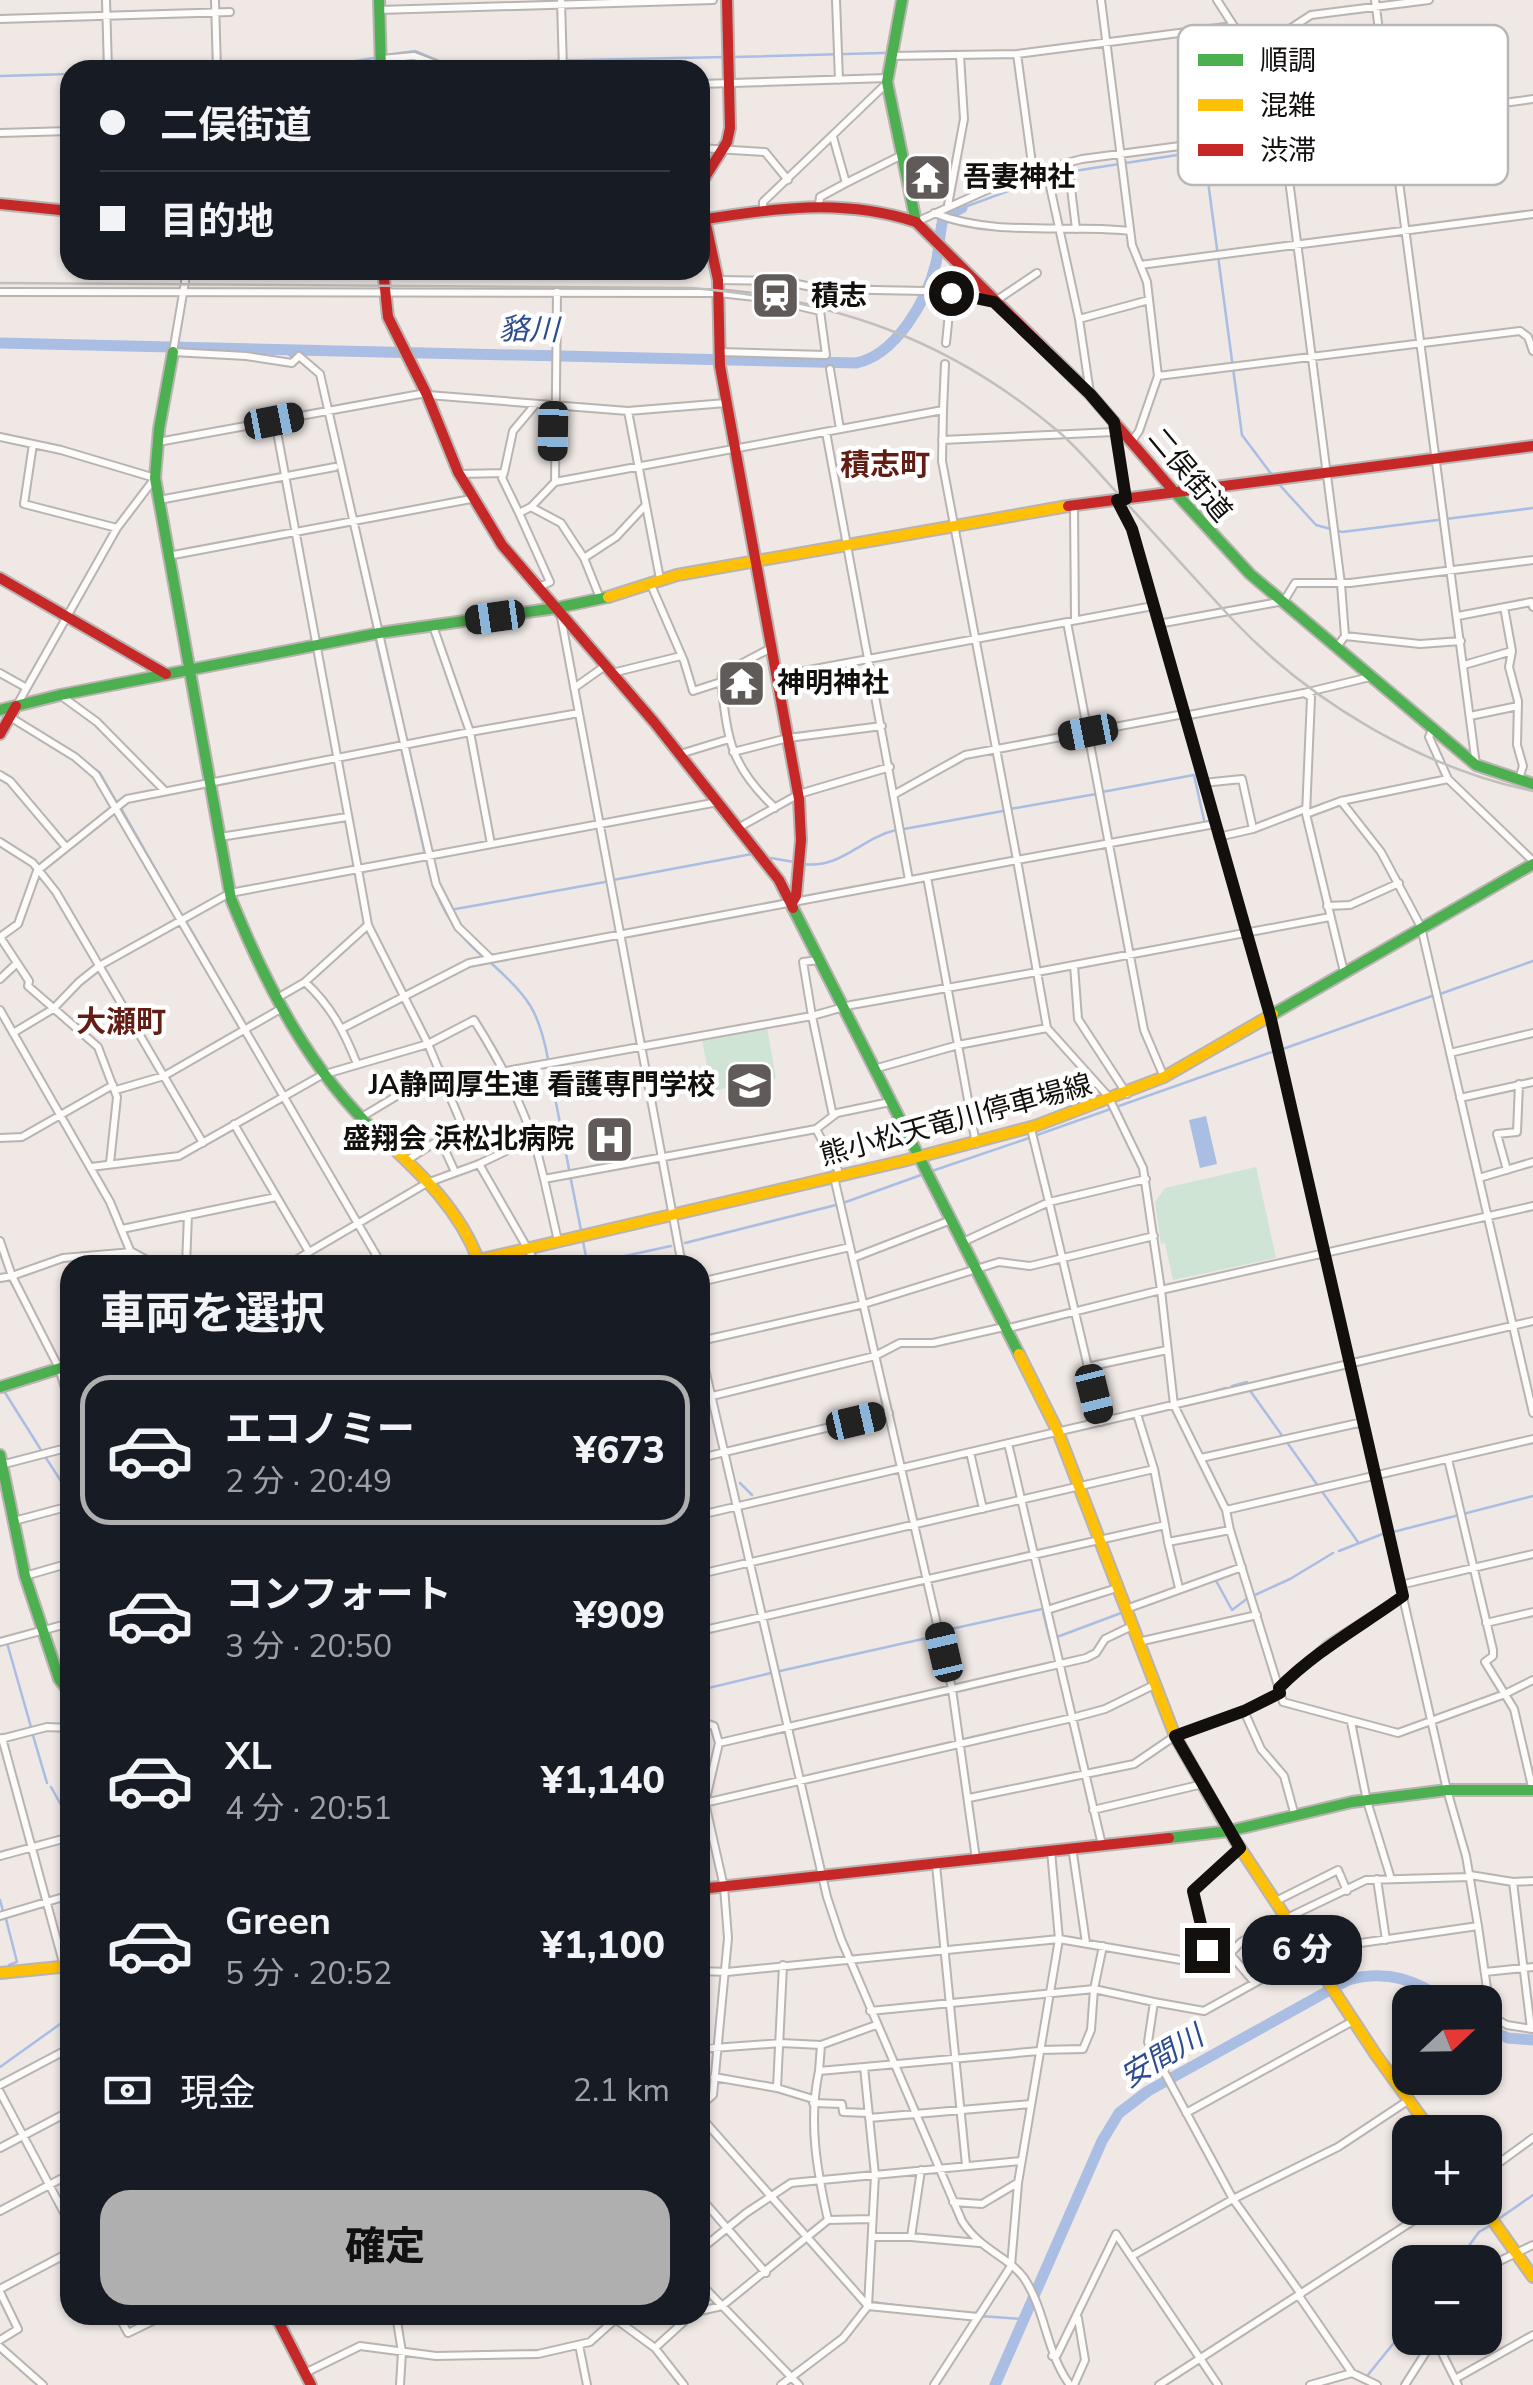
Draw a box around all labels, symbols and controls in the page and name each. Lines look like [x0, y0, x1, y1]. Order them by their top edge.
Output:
legend [1178, 25, 1508, 185]
text: 順調 [1260, 42, 1316, 80]
text: 混雑 [1260, 87, 1316, 125]
text: 二俣街道 [160, 100, 312, 151]
text: 渋滞 [1260, 132, 1316, 170]
temple icon: 吾妻神社 [902, 151, 954, 203]
place label: 吾妻神社 [963, 158, 1075, 196]
text: 目的地 [160, 196, 274, 247]
station icon: 積志 [750, 270, 802, 322]
route start [929, 271, 974, 316]
place label: 積志 [811, 277, 867, 315]
water label: 貉川 [499, 309, 562, 351]
car [242, 401, 306, 441]
car [537, 401, 569, 461]
street label: 二俣街道 [1139, 420, 1241, 530]
district label: 積志町 [840, 445, 930, 486]
car [463, 598, 527, 636]
temple icon: 神明神社 [716, 657, 768, 709]
place label: 神明神社 [777, 664, 889, 702]
car [1056, 712, 1120, 752]
district label: 大瀬町 [76, 1002, 166, 1043]
school or university icon: JA静岡厚生連 看護専門学校 [724, 1059, 776, 1111]
street label: 熊小松天竜川停車場線 [816, 1065, 1096, 1175]
place label: JA静岡厚生連 看護専門学校 [368, 1066, 715, 1104]
hospital icon: 盛翔会 浜松北病院 [583, 1113, 635, 1165]
place label: 盛翔会 浜松北病院 [342, 1120, 574, 1158]
text: 車両を選択 [100, 1284, 325, 1345]
car [1072, 1361, 1116, 1427]
car [823, 1400, 889, 1442]
text: エコノミー [225, 1404, 415, 1455]
icon: car [105, 1405, 195, 1495]
text: ¥673 [574, 1425, 665, 1476]
text: 2 分 · 20:49 [225, 1460, 392, 1503]
text: コンフォート [225, 1569, 452, 1620]
icon: car [105, 1570, 195, 1660]
text: ¥909 [574, 1590, 665, 1641]
car [923, 1619, 965, 1685]
text: 3 分 · 20:50 [225, 1625, 392, 1668]
text: XL [225, 1731, 272, 1782]
icon: car [105, 1735, 195, 1825]
text: ¥1,140 [541, 1755, 665, 1806]
text: 4 分 · 20:51 [225, 1787, 392, 1830]
text: Green [225, 1896, 331, 1947]
icon: car [105, 1900, 195, 1990]
callout: 6 分 [1242, 1915, 1362, 1985]
text: ¥1,100 [541, 1920, 665, 1971]
route end [1185, 1928, 1230, 1973]
text: 6 分 [1272, 1928, 1332, 1971]
text: 5 分 · 20:52 [225, 1952, 392, 1995]
north arrow [1392, 1985, 1502, 2095]
map controls [1392, 1985, 1502, 2355]
water label: 安間川 [1113, 2015, 1214, 2098]
icon: cash [100, 2063, 155, 2118]
text: 現金 [180, 2068, 256, 2119]
text: 2.1 km [573, 2069, 670, 2112]
button: + [1392, 2115, 1502, 2225]
button: 確定 [100, 2190, 670, 2305]
button: − [1392, 2245, 1502, 2355]

